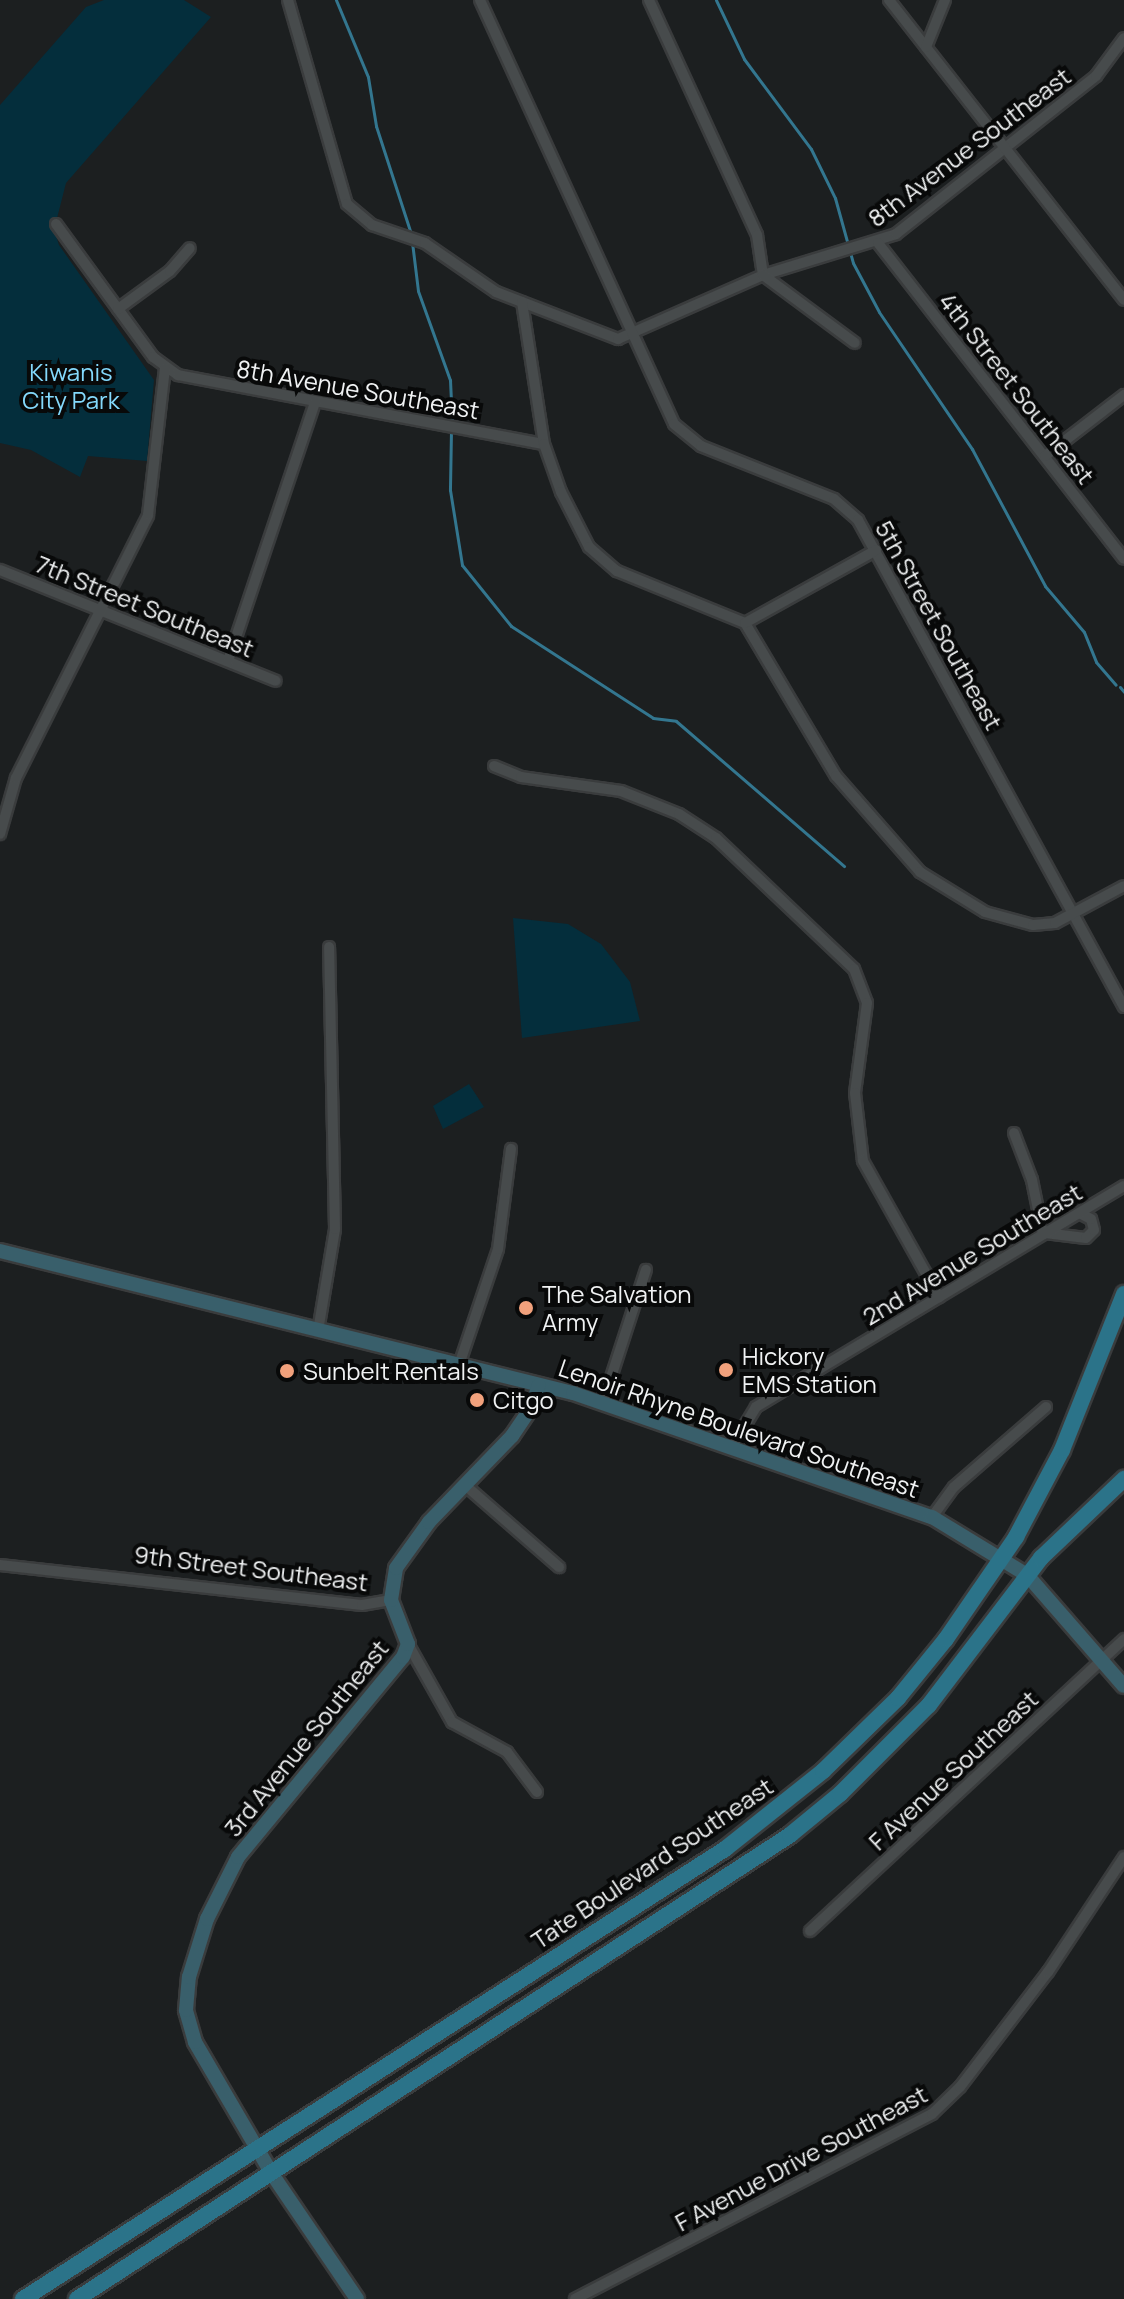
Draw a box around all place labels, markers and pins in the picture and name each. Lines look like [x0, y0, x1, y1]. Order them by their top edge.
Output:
place label: The Salvation Army [542, 1280, 692, 1336]
marker: The Salvation Army [517, 1299, 535, 1317]
place label: Hickory EMS Station [742, 1342, 877, 1398]
place label: Sunbelt Rentals [303, 1357, 479, 1385]
marker: Hickory EMS Station [717, 1361, 735, 1379]
marker: Sunbelt Rentals [278, 1362, 296, 1380]
place label: Citgo [493, 1386, 554, 1414]
marker: Citgo [468, 1391, 486, 1409]

